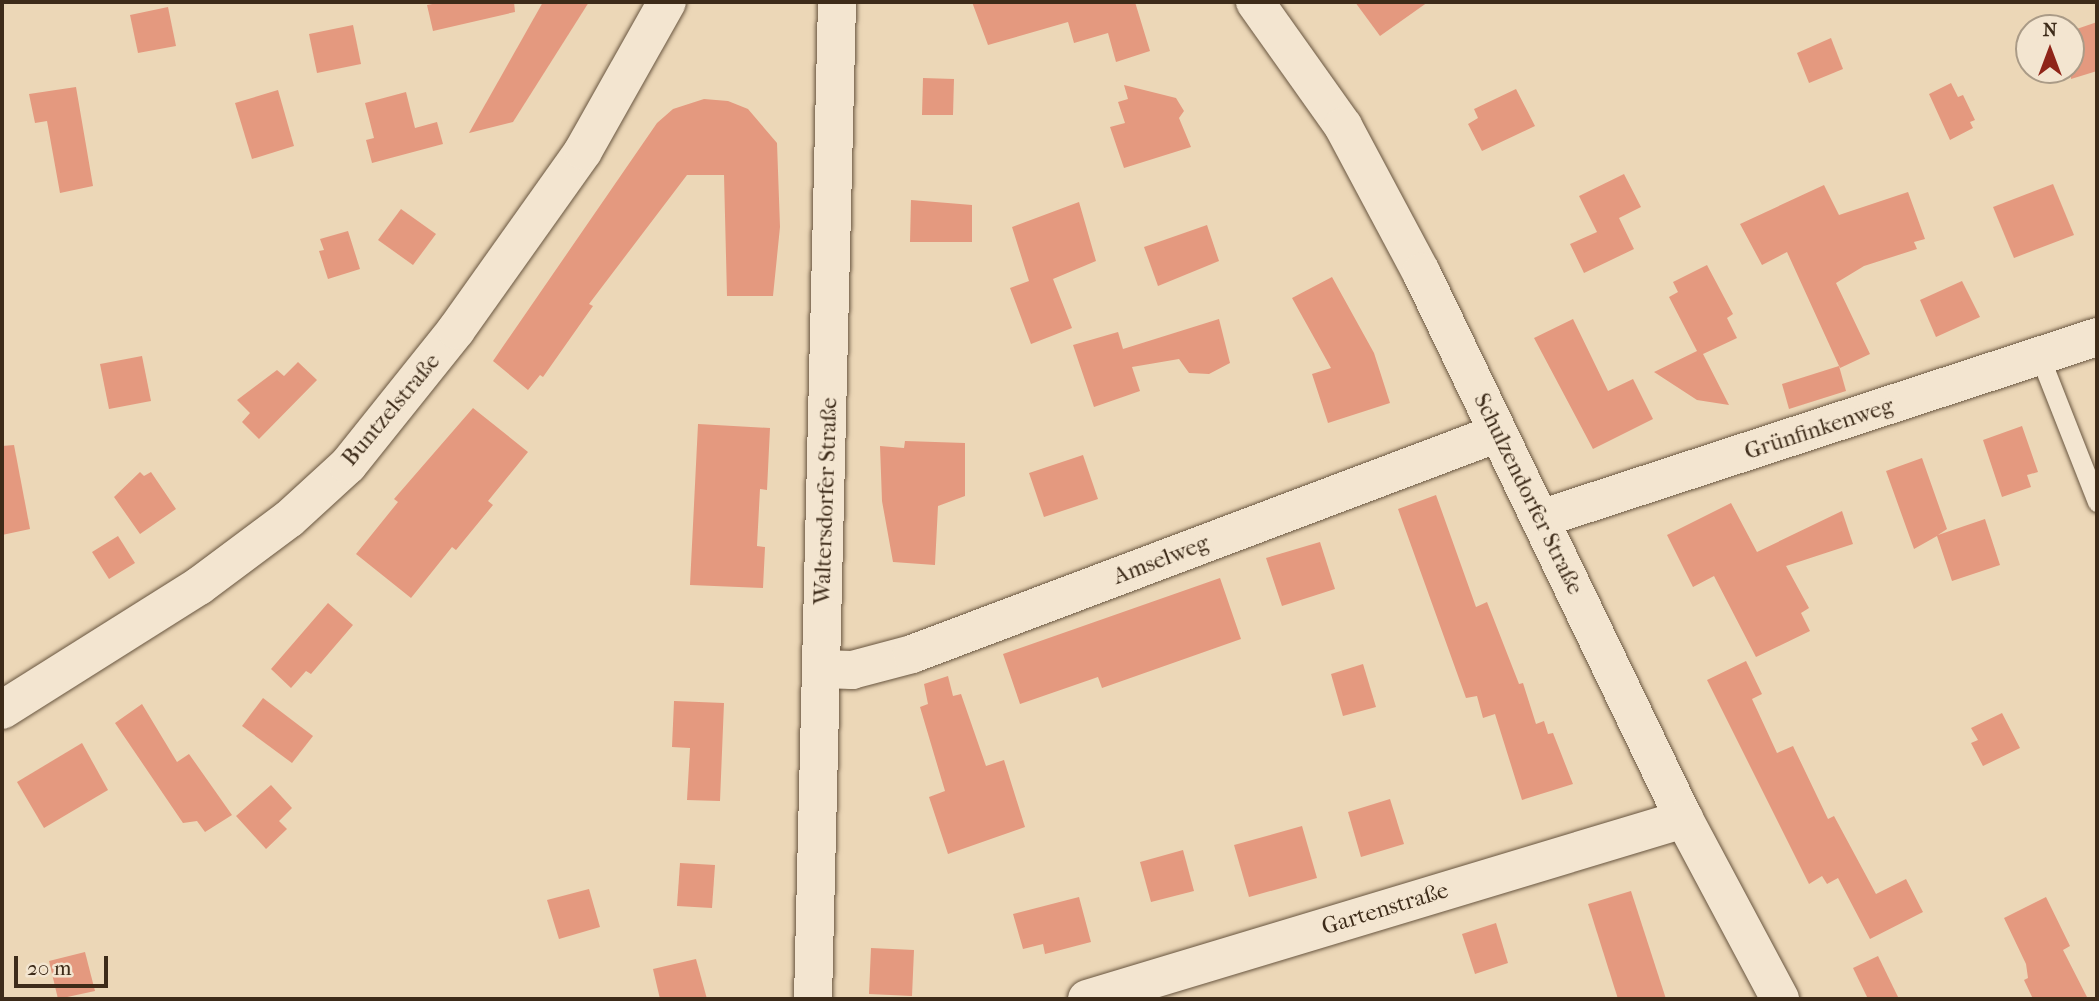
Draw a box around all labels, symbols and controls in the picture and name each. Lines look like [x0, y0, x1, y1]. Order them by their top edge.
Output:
north arrow [2015, 14, 2085, 84]
text: N [2043, 19, 2057, 41]
street label: Buntzelstraße [336, 348, 446, 472]
street label: Schulzendorfer Straße [1467, 389, 1589, 599]
street label: Grünfinkenweg [1741, 392, 1897, 466]
street label: Waltersdorfer Straße [809, 397, 843, 605]
street label: Amselweg [1109, 529, 1213, 591]
street label: Gartenstraße [1318, 877, 1452, 941]
scale bar [18, 942, 112, 986]
text: 20 m [27, 956, 71, 980]

